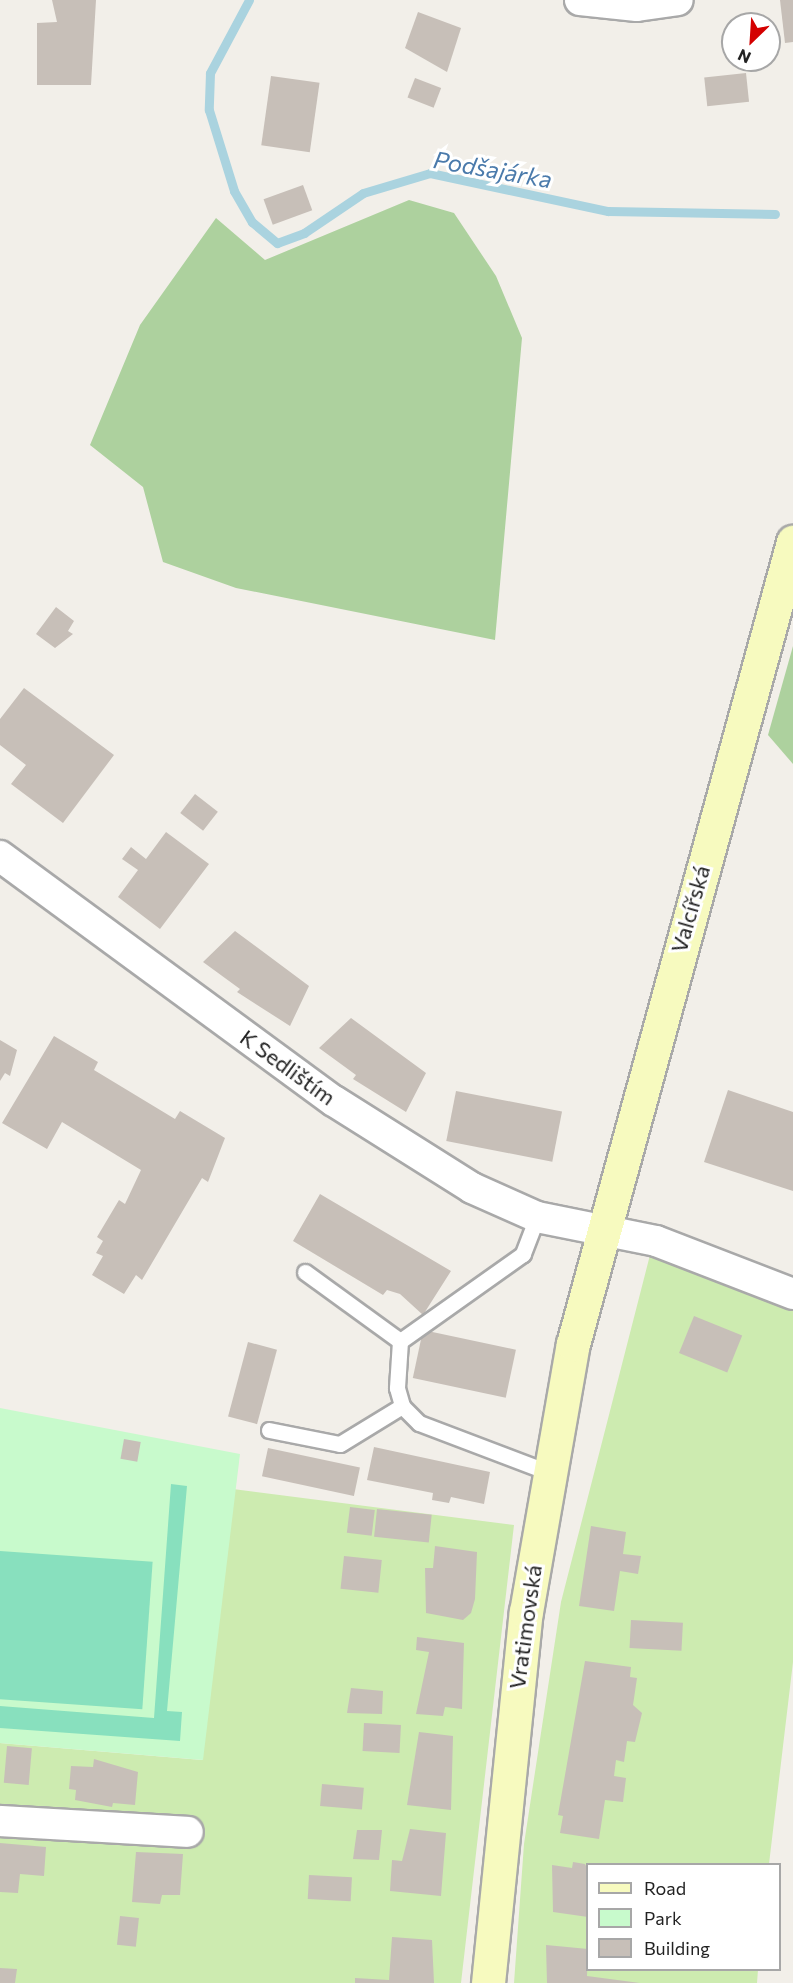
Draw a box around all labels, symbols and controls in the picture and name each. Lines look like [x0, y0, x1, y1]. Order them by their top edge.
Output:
north arrow [721, 12, 781, 72]
text: N [735, 46, 753, 68]
water label: Podšajárka [431, 144, 555, 194]
street label: Valcířská [665, 862, 715, 956]
street label: K Sedlištím [235, 1024, 341, 1110]
street label: Vratimovská [503, 1563, 547, 1691]
legend [586, 1863, 781, 1971]
text: Road [644, 1877, 686, 1899]
text: Park [644, 1907, 682, 1929]
text: Building [644, 1937, 710, 1959]

